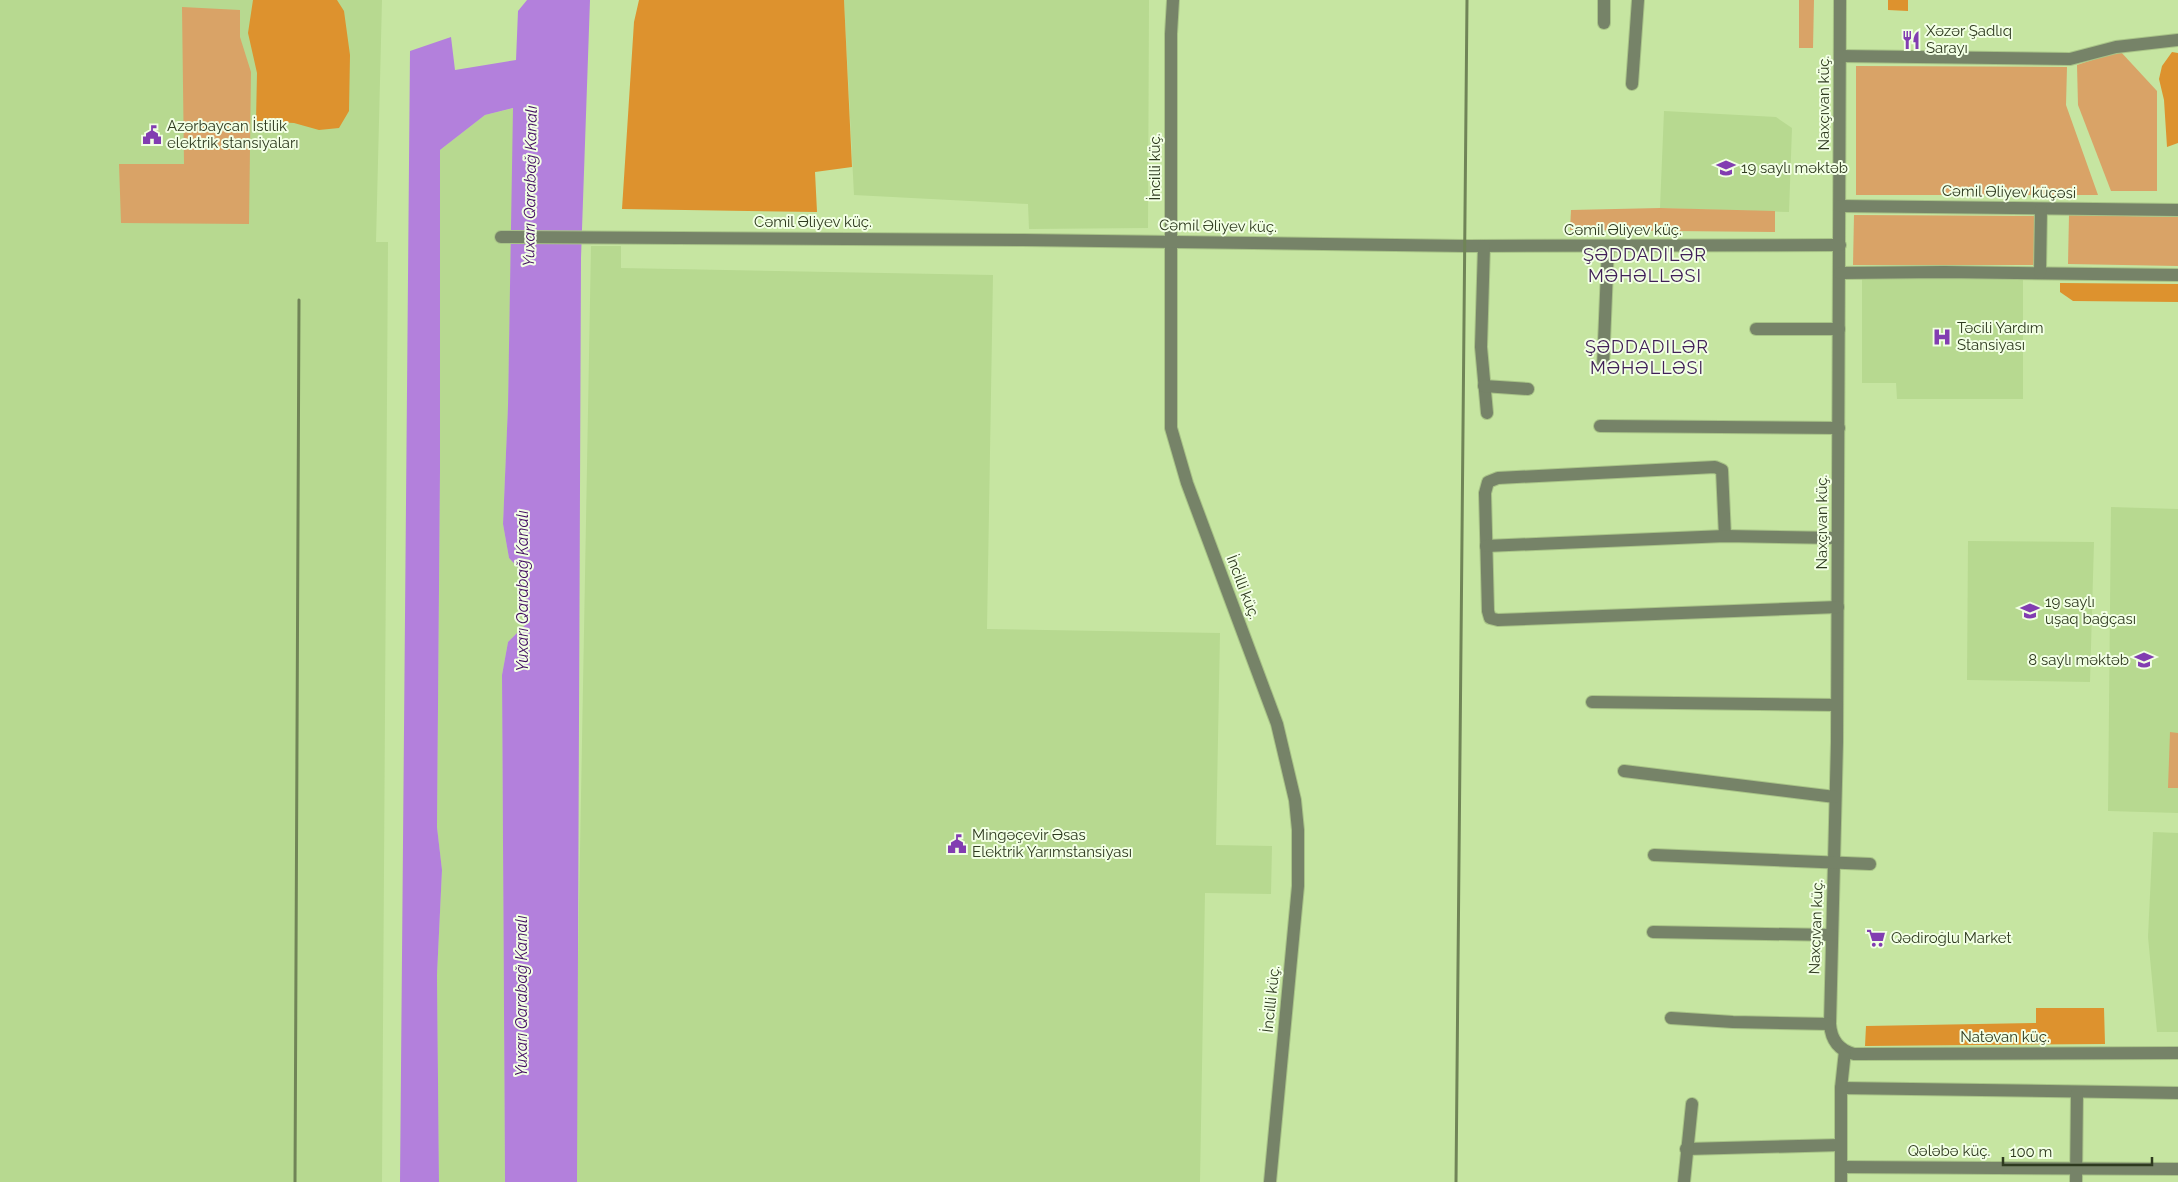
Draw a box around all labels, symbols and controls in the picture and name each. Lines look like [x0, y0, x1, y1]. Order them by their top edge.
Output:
place label: Xəzər Şadlıq Sarayı [1926, 22, 2012, 57]
restaurant icon: Xəzər Şadlıq Sarayı [1900, 29, 1922, 51]
street label: Naxçıvan küç. [1815, 56, 1833, 150]
water label: Yuxarı Qarabağ Kanalı [519, 105, 541, 267]
place label: Azərbaycan İstilik elektrik stansiyaları [167, 116, 299, 152]
public building icon: Azərbaycan İstilik elektrik stansiyaları [141, 124, 163, 146]
street label: İncilli küç. [1145, 133, 1164, 201]
school or university icon: 19 saylı məktəb [1715, 157, 1737, 179]
place label: 19 saylı məktəb [1741, 159, 1848, 177]
street label: Cəmil Əliyev küçəsi [1942, 182, 2076, 202]
street label: Cəmil Əliyev küç. [754, 213, 872, 231]
street label: Cəmil Əliyev küç. [1159, 216, 1277, 236]
street label: Cəmil Əliyev küç. [1564, 221, 1682, 239]
district label: ŞƏDDADILƏR MƏHƏLLƏSI [1583, 244, 1707, 286]
place label: Təcili Yardım Stansiyası [1957, 319, 2044, 354]
hospital icon: Təcili Yardım Stansiyası [1931, 326, 1953, 348]
district label: ŞƏDDADILƏR MƏHƏLLƏSI [1585, 336, 1709, 378]
street label: Naxçıvan küç. [1813, 475, 1831, 569]
water label: Yuxarı Qarabağ Kanalı [513, 510, 532, 672]
street label: İncilli küç. [1223, 552, 1264, 622]
place label: 19 saylı uşaq bağçası [2045, 593, 2136, 628]
school or university icon: 19 saylı uşaq bağçası [2019, 600, 2041, 622]
school or university icon: 8 saylı məktəb [2133, 649, 2155, 671]
place label: 8 saylı məktəb [2028, 651, 2129, 669]
place label: Mingəçevir Əsas Elektrik Yarımstansiyası [972, 826, 1132, 861]
public building icon: Mingəçevir Əsas Elektrik Yarımstansiyası [946, 833, 968, 855]
street label: Naxçıvan küç. [1805, 879, 1827, 975]
water label: Yuxarı Qarabağ Kanalı [512, 915, 531, 1077]
supermarket icon: Qədiroğlu Market [1865, 927, 1887, 949]
place label: Qədiroğlu Market [1891, 929, 2012, 947]
street label: İncilli küç. [1258, 965, 1283, 1033]
street label: Natəvan küç. [1960, 1028, 2050, 1046]
scale bar [2003, 1134, 2152, 1166]
street label: Qələbə küç. [1908, 1142, 1990, 1160]
text: 100 m [2010, 1143, 2052, 1161]

